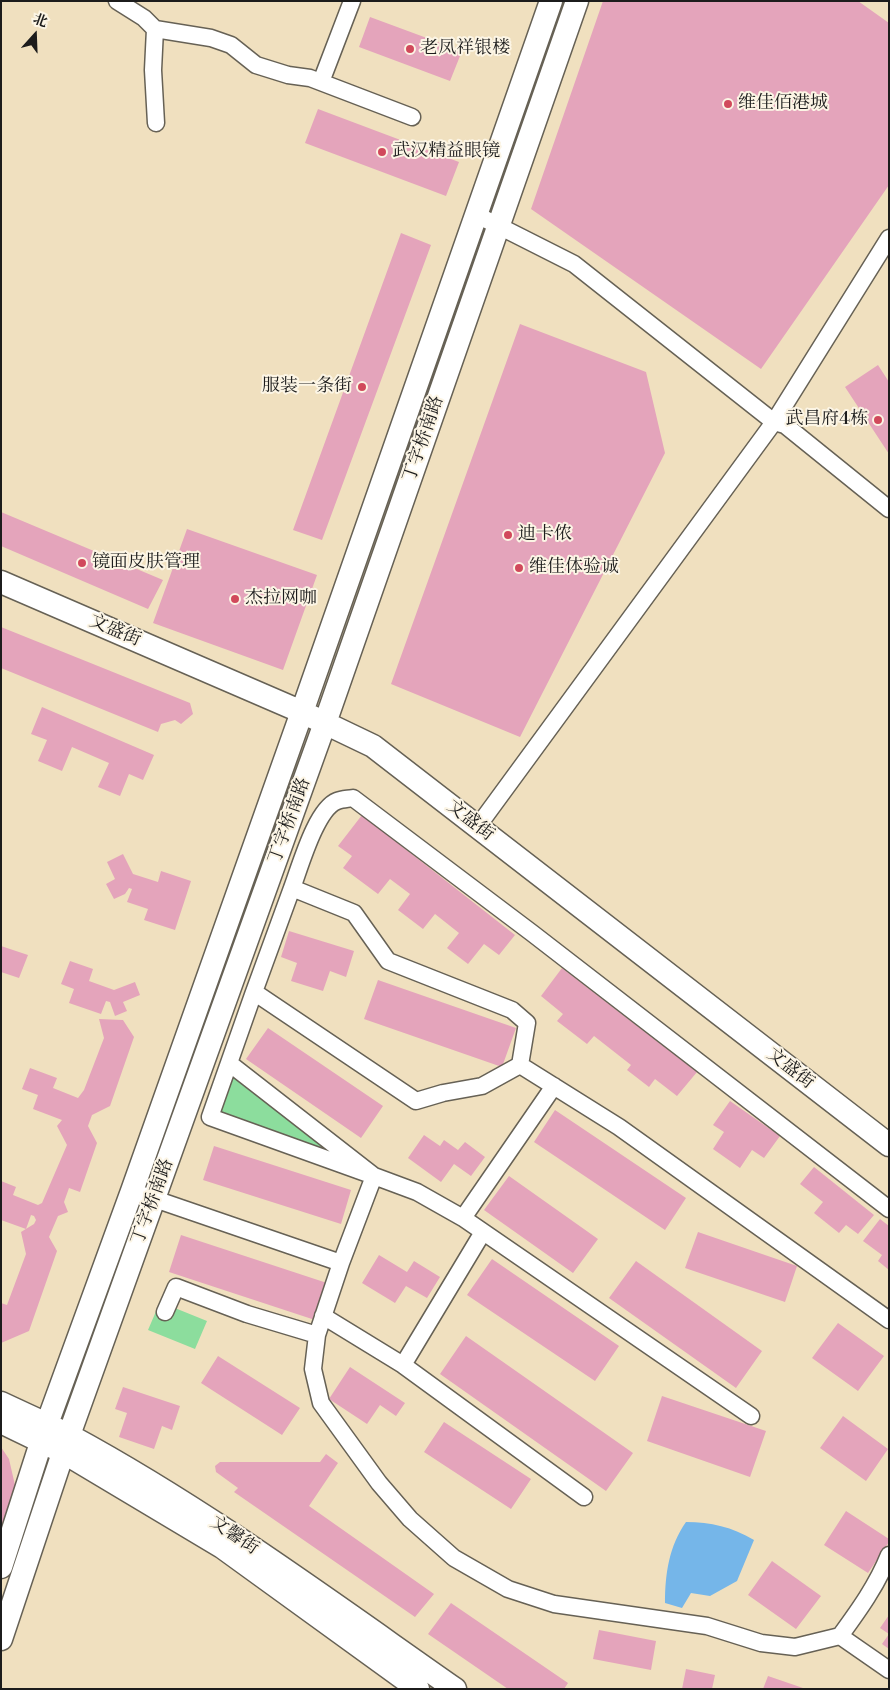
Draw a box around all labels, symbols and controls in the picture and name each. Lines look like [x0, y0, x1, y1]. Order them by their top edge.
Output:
north arrow [10, 10, 60, 60]
text: 北 [30, 10, 50, 32]
place label: 老凤祥银楼 [420, 38, 510, 60]
marker: 老凤祥银楼 [404, 43, 416, 55]
place label: 维佳佰港城 [738, 93, 828, 115]
marker: 维佳佰港城 [722, 98, 734, 110]
place label: 武汉精益眼镜 [392, 141, 500, 163]
marker: 武汉精益眼镜 [376, 146, 388, 158]
place label: 服装一条街 [262, 376, 352, 398]
marker: 服装一条街 [356, 381, 368, 393]
street label: 丁字桥南路 [399, 393, 449, 485]
place label: 武昌府4栋 [785, 409, 868, 431]
marker: 武昌府4栋 [872, 414, 884, 426]
place label: 迪卡侬 [518, 524, 572, 546]
marker: 迪卡侬 [502, 529, 514, 541]
place label: 镜面皮肤管理 [92, 552, 200, 574]
marker: 镜面皮肤管理 [76, 557, 88, 569]
place label: 维佳体验诚 [529, 557, 619, 579]
marker: 维佳体验诚 [513, 562, 525, 574]
place label: 杰拉网咖 [245, 588, 317, 610]
marker: 杰拉网咖 [229, 593, 241, 605]
street label: 文盛街 [86, 611, 144, 651]
street label: 丁字桥南路 [264, 775, 316, 867]
street label: 文盛街 [442, 796, 498, 846]
street label: 文盛街 [762, 1044, 818, 1094]
street label: 丁字桥南路 [127, 1156, 179, 1248]
street label: 文馨街 [206, 1512, 262, 1560]

